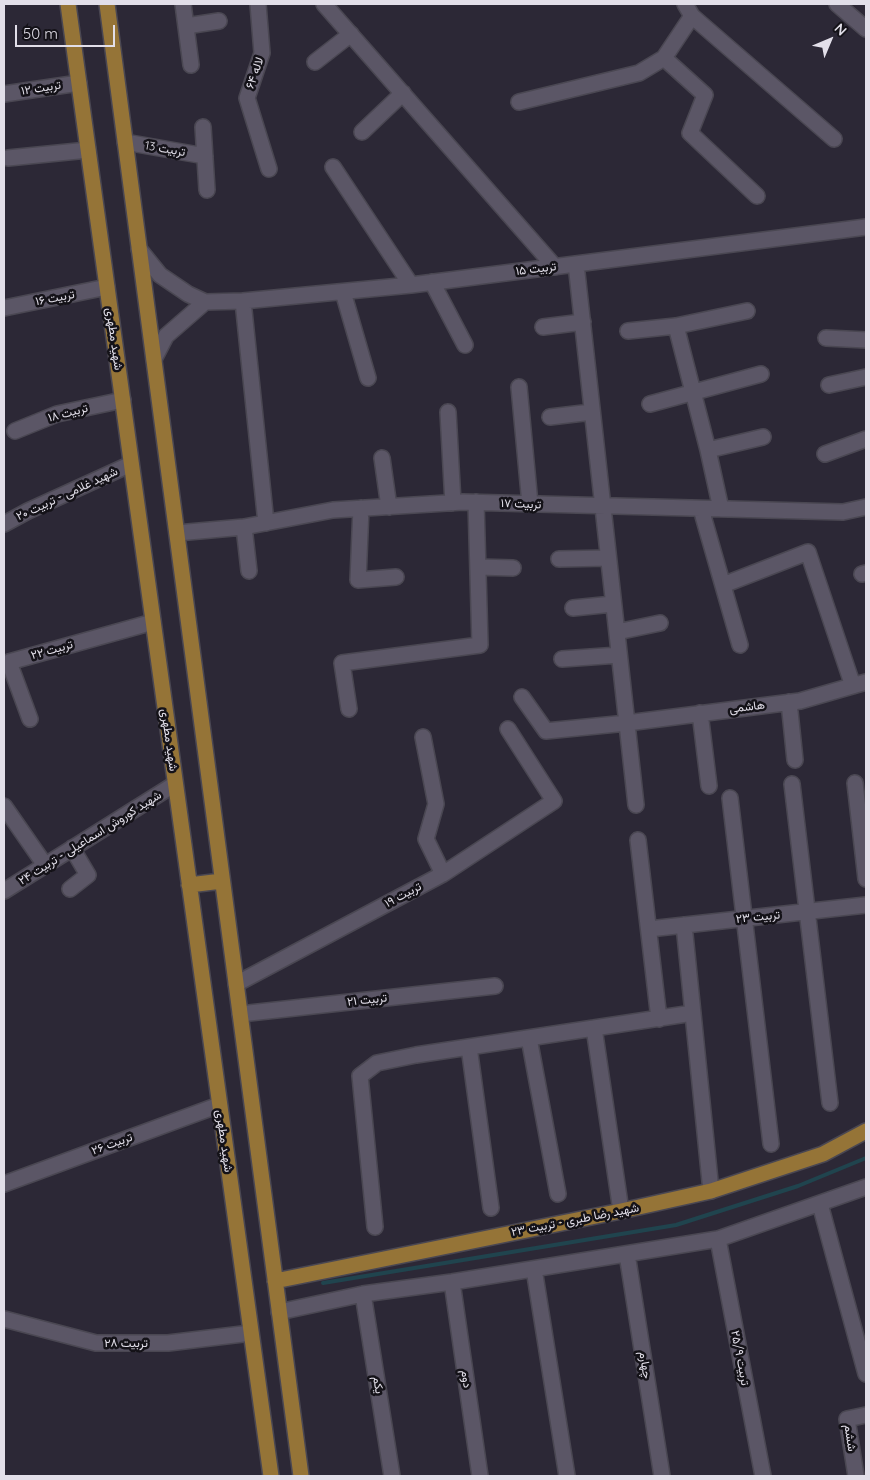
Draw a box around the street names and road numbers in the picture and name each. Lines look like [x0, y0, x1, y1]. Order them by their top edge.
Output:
street label: لاله ۶۴ [243, 55, 267, 91]
street label: تربیت ۱۲ [20, 78, 62, 98]
street label: تربیت 13 [144, 138, 186, 160]
street label: تربیت ۱۵ [515, 259, 557, 279]
street label: تربیت ۱۶ [34, 287, 76, 309]
street label: شهید مطهری [102, 307, 126, 371]
street label: تربیت ۱۸ [46, 401, 90, 425]
street label: شهید غلامی - تربیت ۲۰ [14, 464, 120, 524]
street label: تربیت ۱۷ [500, 496, 542, 512]
street label: تربیت ۲۲ [29, 637, 75, 663]
street label: هاشمی [728, 698, 766, 716]
street label: شهید مطهری [157, 708, 181, 772]
street label: شهید کوروش اسماعیلی - تربیت ۲۴ [16, 788, 164, 888]
street label: تربیت ۱۹ [382, 879, 424, 911]
street label: تربیت ۲۳ [735, 908, 781, 926]
street label: تربیت ۲۱ [346, 991, 388, 1009]
street label: شهید مطهری [212, 1109, 236, 1173]
street label: تربیت ۲۶ [90, 1130, 134, 1158]
street label: شهید رضا طبری - تربیت ۲۳ [510, 1201, 640, 1239]
street label: تربیت ۲۵/۹ [728, 1329, 752, 1387]
street label: تربیت ۲۸ [104, 1336, 148, 1350]
street label: چهارم [636, 1350, 654, 1380]
street label: دوم [458, 1369, 474, 1389]
street label: یکم [370, 1375, 386, 1395]
street label: ششم [841, 1424, 859, 1452]

